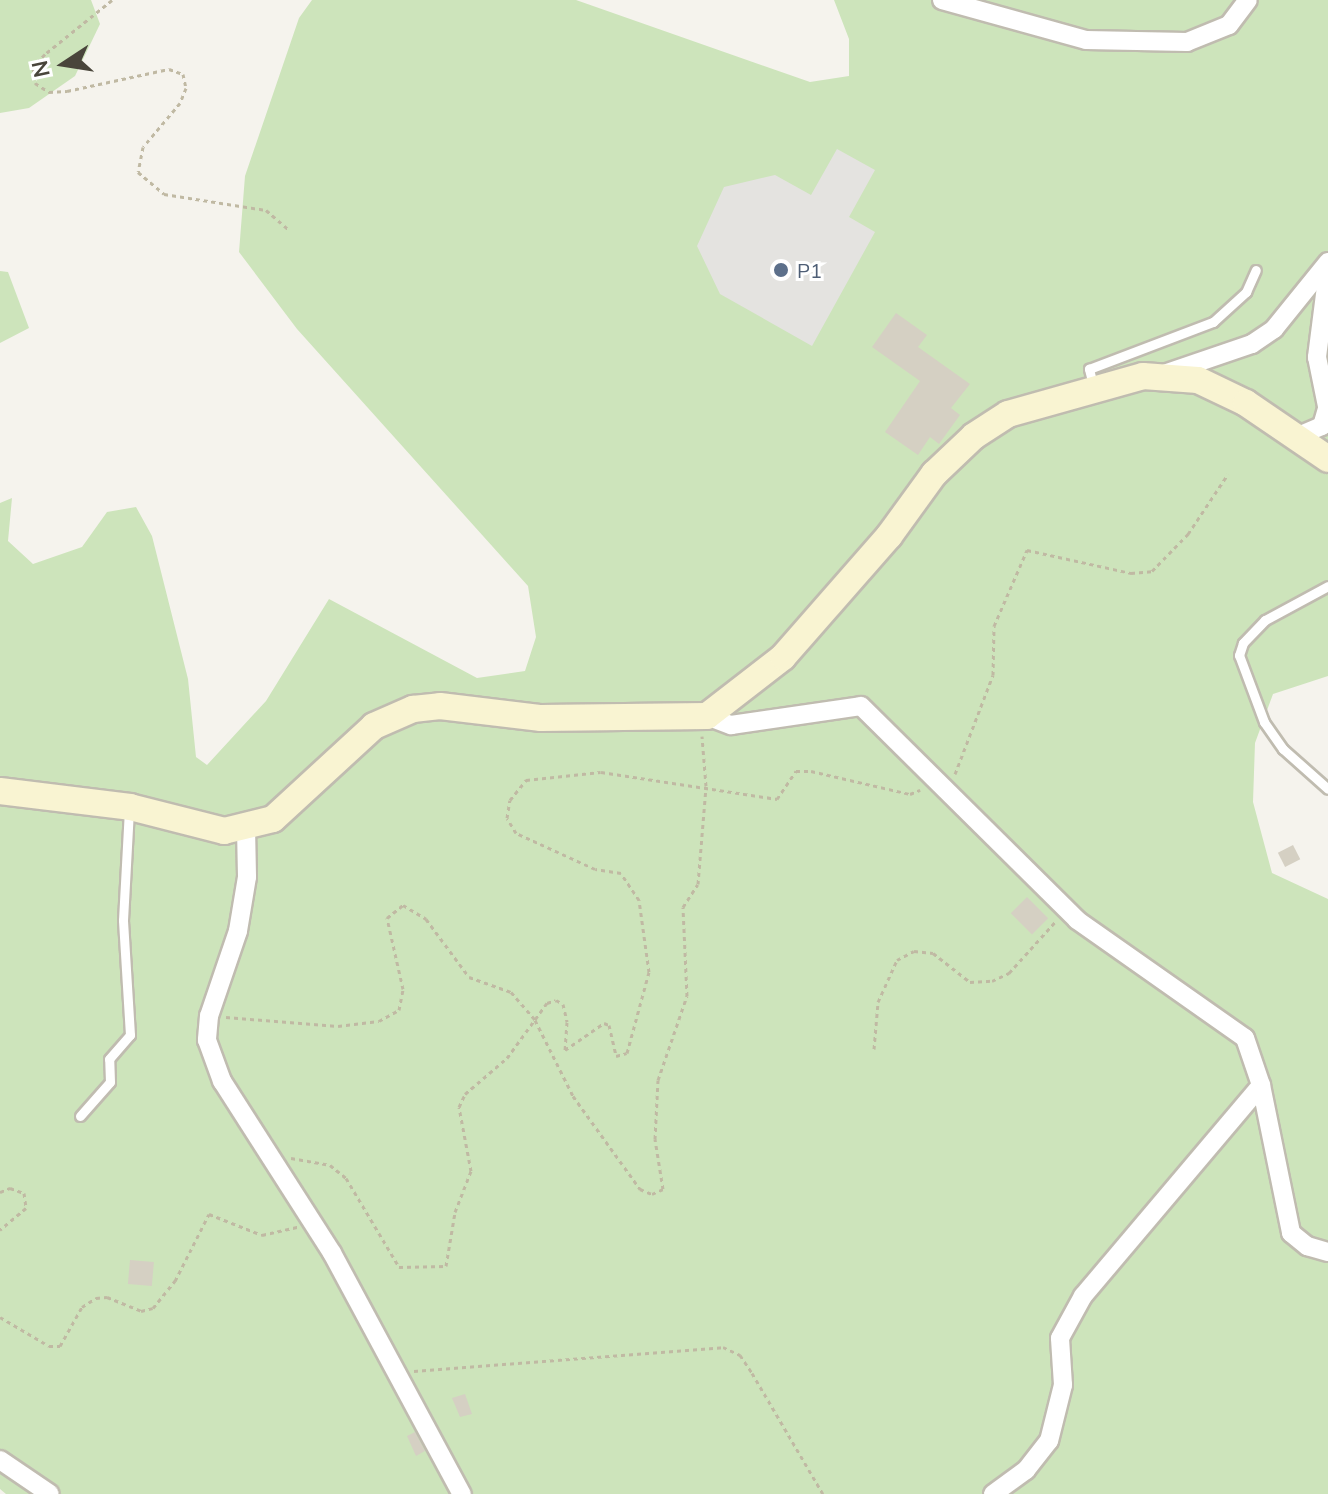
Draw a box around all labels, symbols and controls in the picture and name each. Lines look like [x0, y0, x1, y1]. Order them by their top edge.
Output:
north arrow [24, 24, 104, 104]
text: N [25, 58, 56, 80]
place label: P1 [797, 258, 822, 282]
marker: P1 [772, 261, 790, 279]

